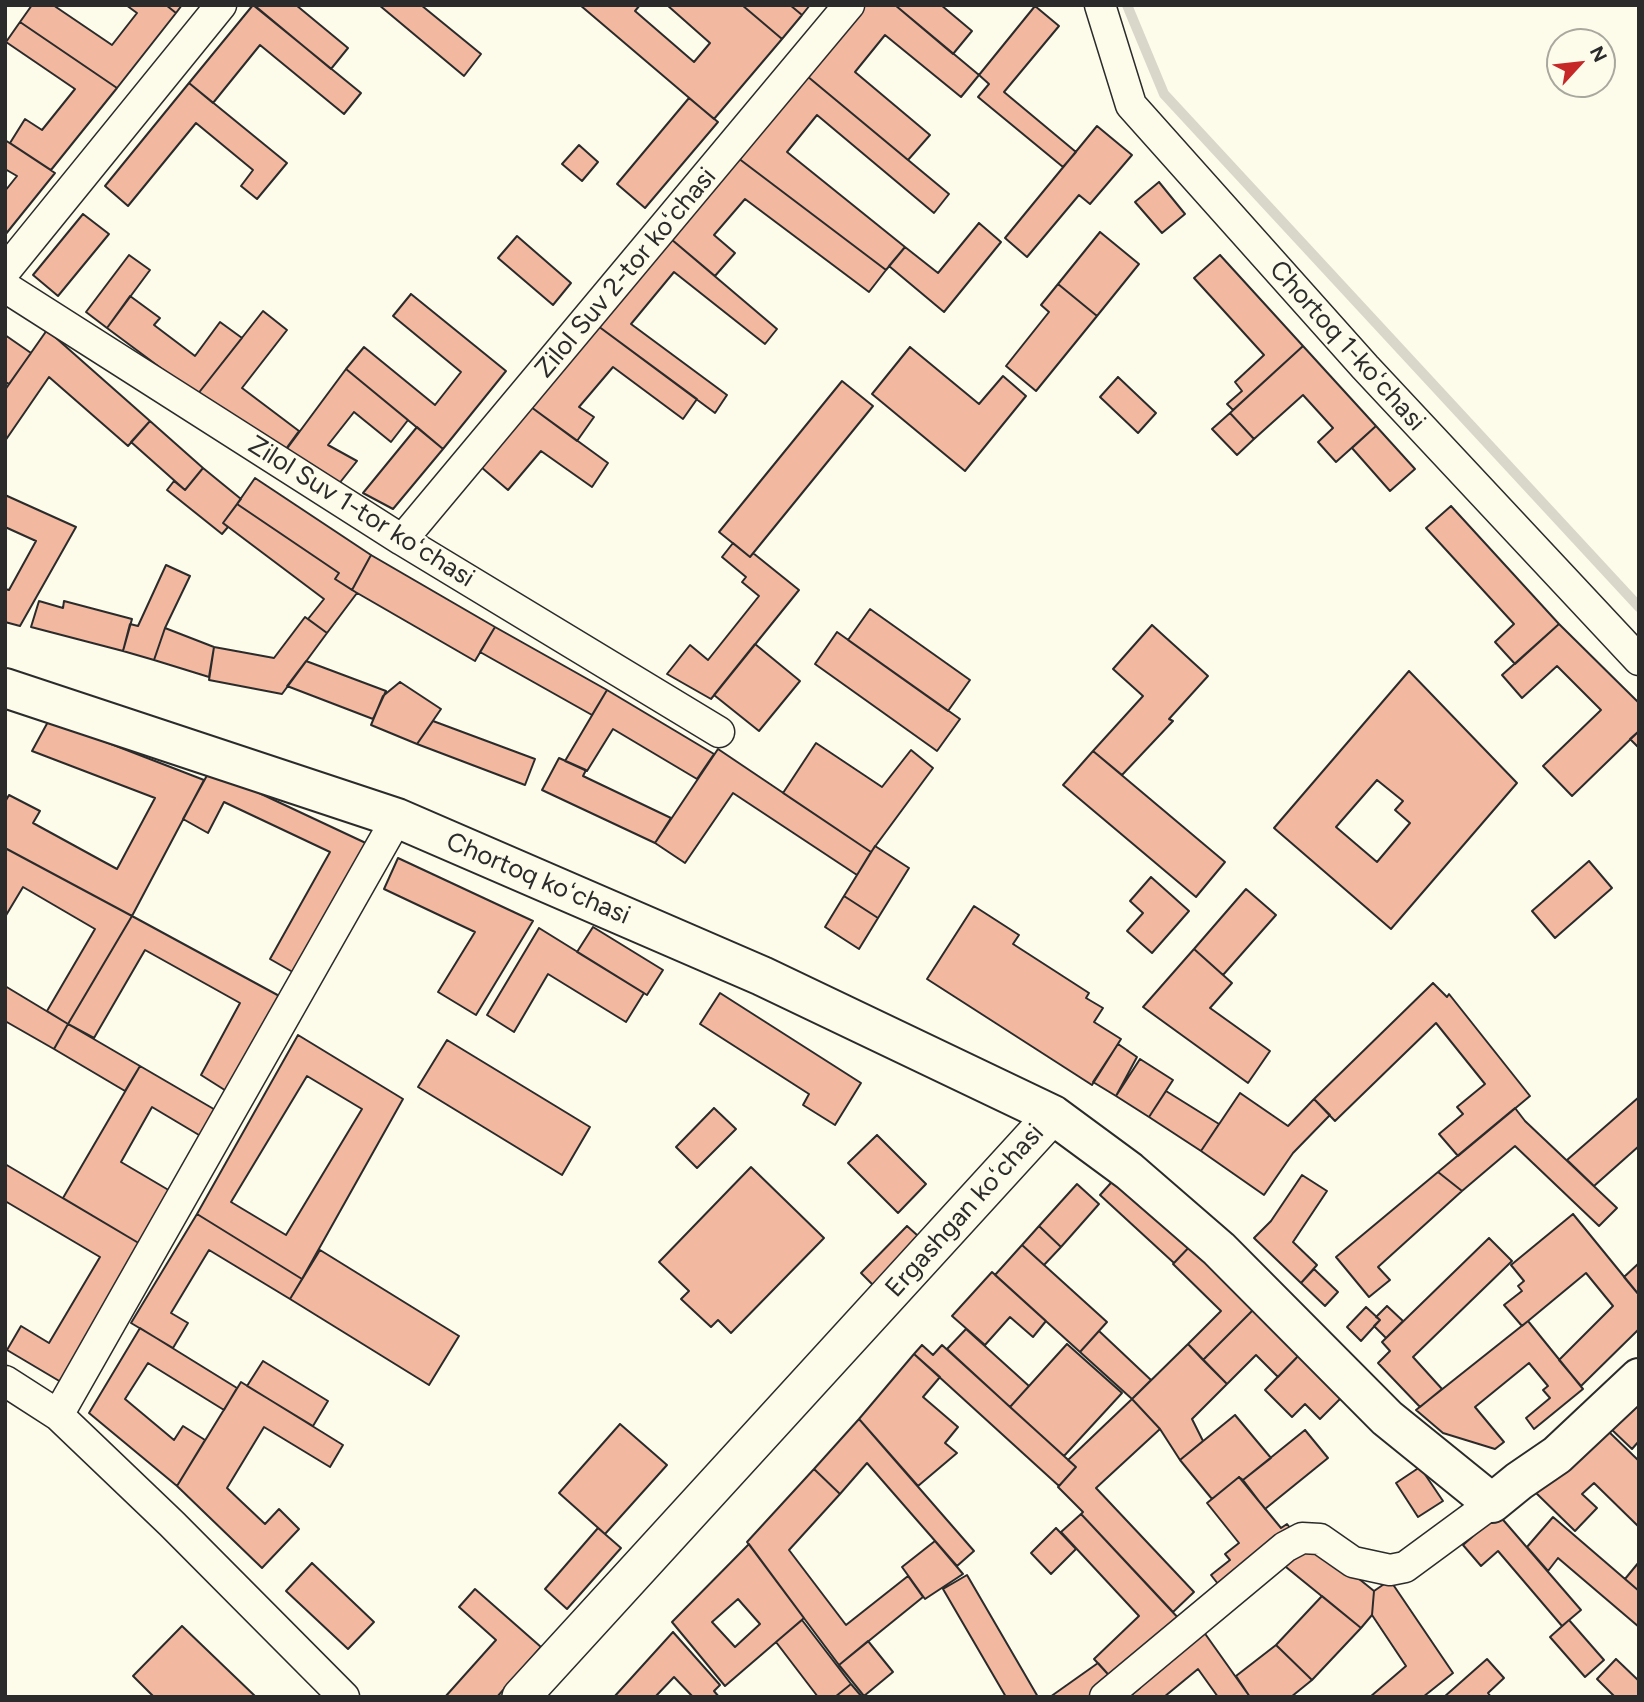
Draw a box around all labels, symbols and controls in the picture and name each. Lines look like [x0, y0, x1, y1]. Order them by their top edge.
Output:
north arrow [1546, 28, 1616, 98]
text: N [1585, 42, 1612, 66]
street label: Zilol Suv 2-tor koʻchasi [529, 162, 723, 384]
street label: Chortoq 1-koʻchasi [1262, 254, 1432, 438]
street label: Zilol Suv 1-tor koʻchasi [242, 430, 480, 594]
street label: Chortoq koʻchasi [441, 826, 635, 932]
street label: Ergashgan koʻchasi [879, 1118, 1051, 1304]

